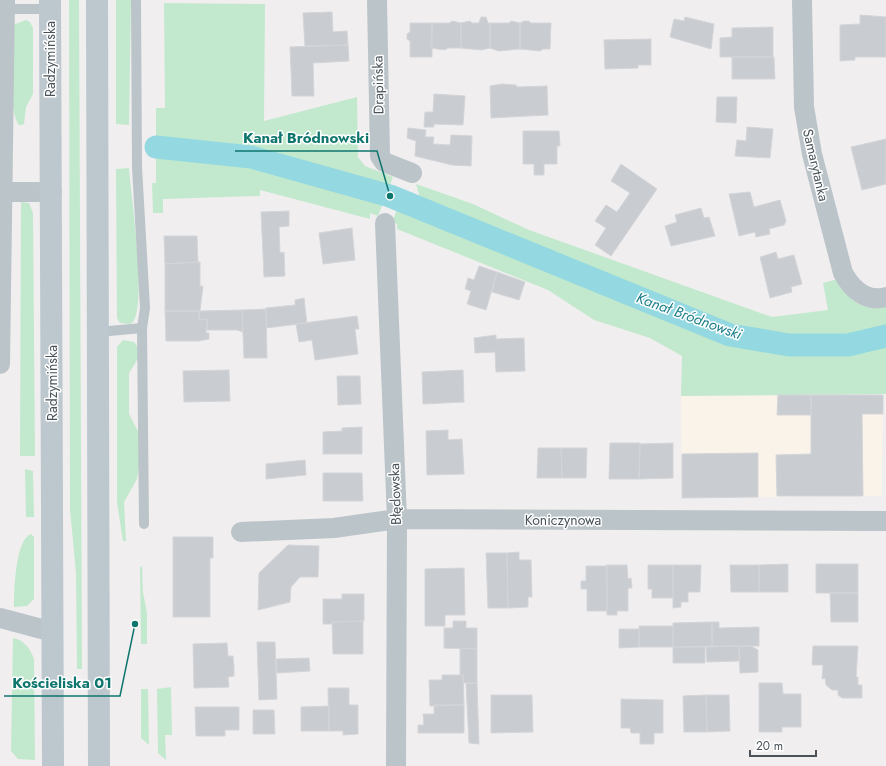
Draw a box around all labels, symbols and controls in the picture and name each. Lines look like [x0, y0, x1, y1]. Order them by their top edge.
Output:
street label: Radzymińska [40, 21, 60, 97]
street label: Drapińska [367, 56, 389, 114]
callout: Kanał Bródnowski [235, 124, 377, 151]
text: Kanał Bródnowski [243, 127, 369, 149]
street label: Samarytanka [798, 127, 834, 203]
water label: Kanał Bródnowski [633, 287, 745, 345]
street label: Radzymińska [42, 345, 62, 421]
street label: Błędowska [384, 463, 406, 525]
street label: Koniczynowa [525, 510, 601, 530]
callout: Kościeliska 01 [4, 669, 120, 696]
text: Kościeliska 01 [12, 672, 112, 694]
scale bar [750, 732, 816, 758]
text: 20 m [756, 737, 783, 755]

